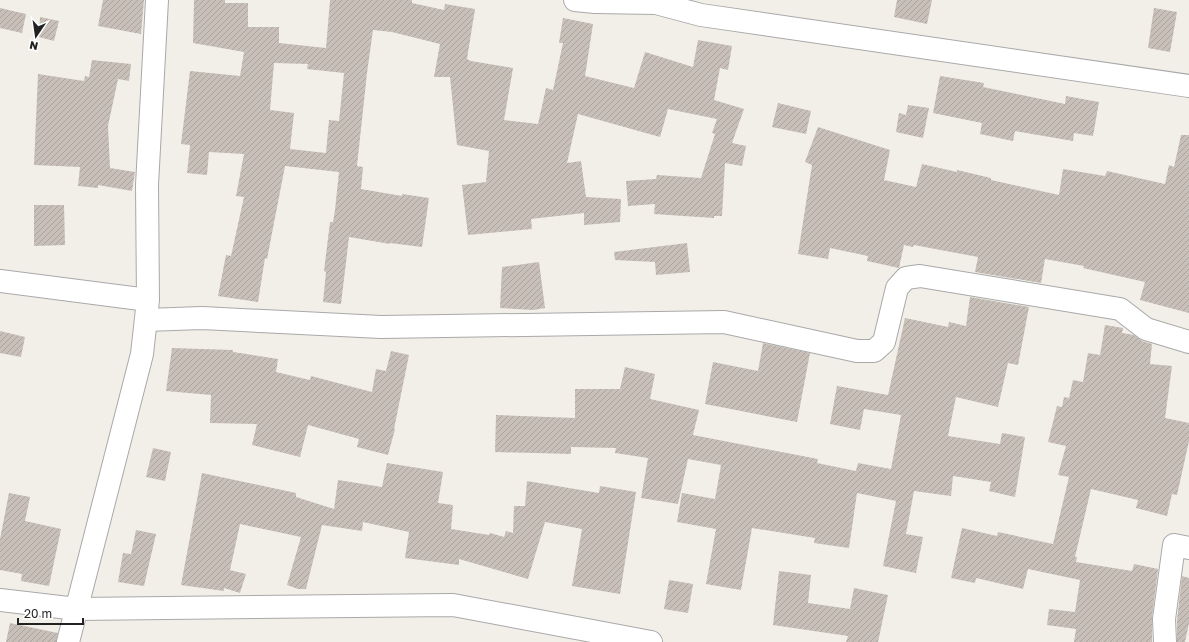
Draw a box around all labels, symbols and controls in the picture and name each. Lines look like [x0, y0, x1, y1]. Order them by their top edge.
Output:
north arrow [16, 16, 56, 56]
text: N [28, 39, 39, 54]
scale bar [18, 600, 83, 626]
text: 20 m [24, 606, 52, 621]

